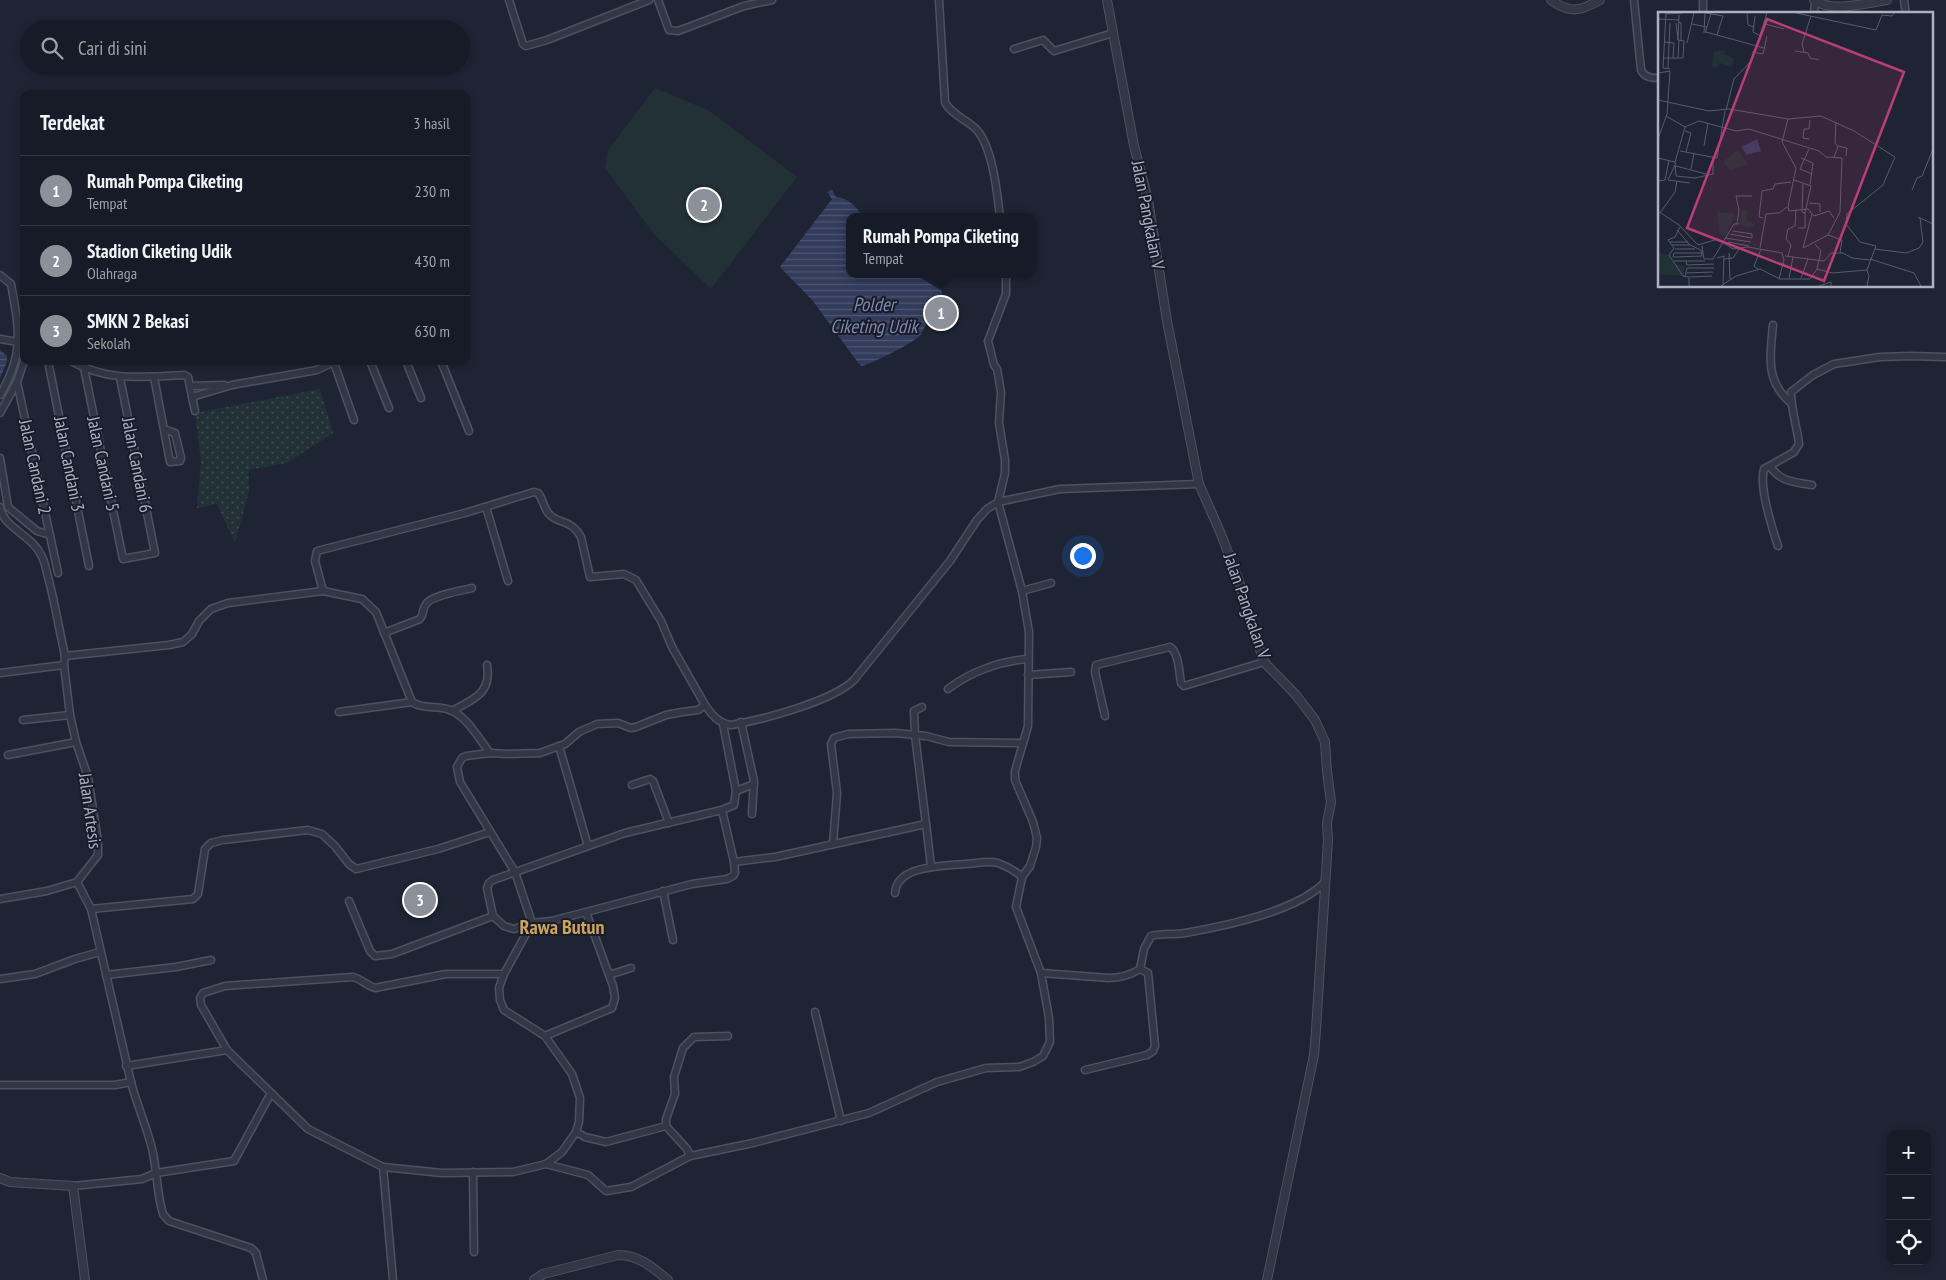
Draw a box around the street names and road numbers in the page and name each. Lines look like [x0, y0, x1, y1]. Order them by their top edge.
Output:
street label: Jalan Pangkalan V [1126, 158, 1170, 272]
street label: Jalan Candani 3 [49, 413, 90, 513]
street label: Jalan Candani 5 [82, 413, 125, 513]
street label: Jalan Candani 6 [117, 414, 158, 514]
street label: Jalan Candani 2 [14, 416, 57, 516]
street label: Jalan Pangkalan V [1218, 549, 1277, 662]
street label: Jalan Artesis [74, 771, 107, 850]

